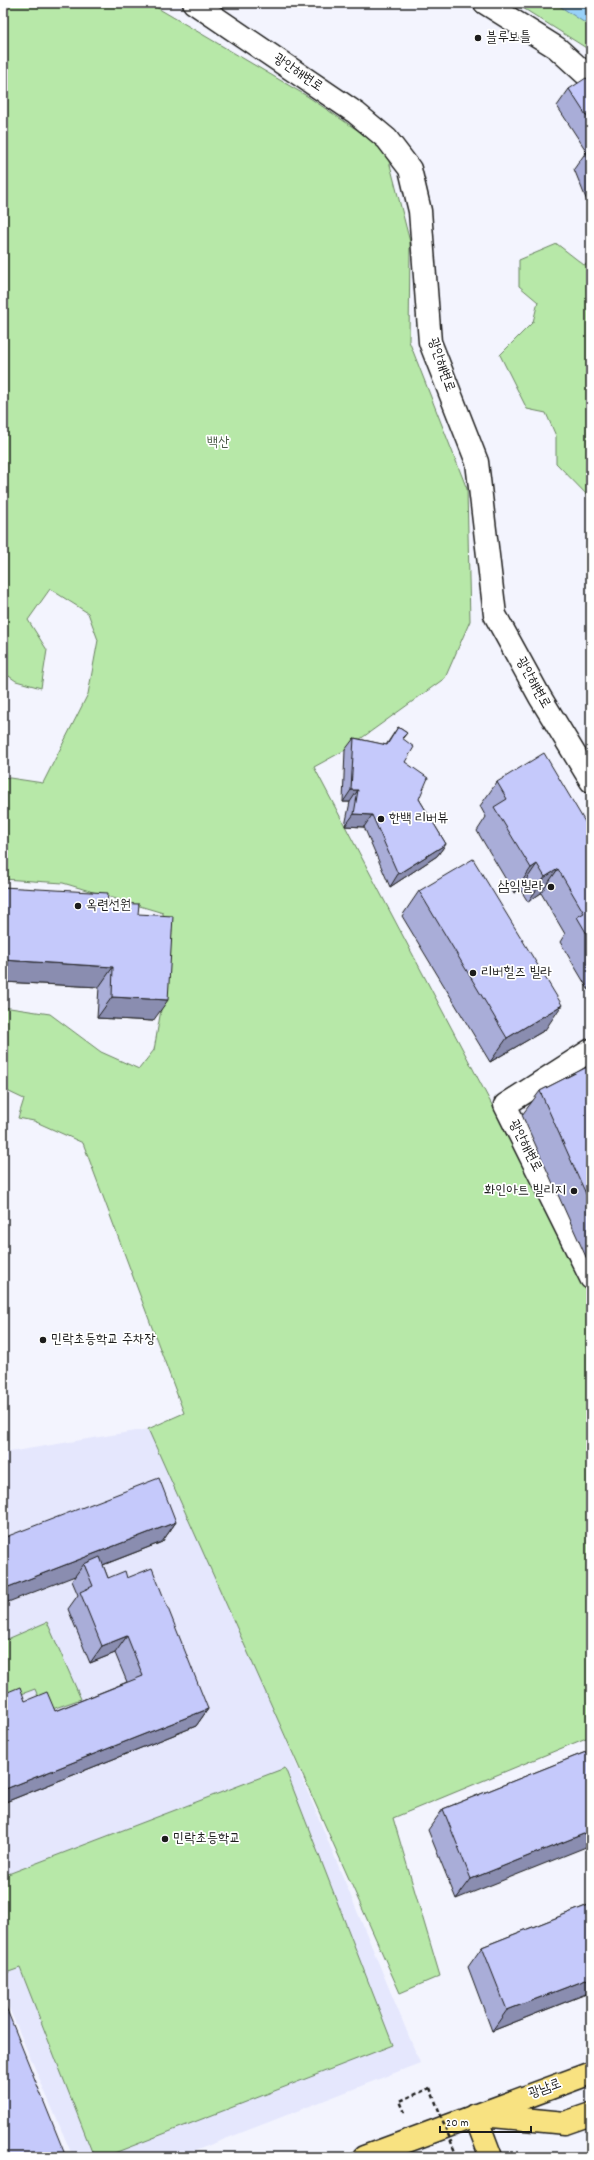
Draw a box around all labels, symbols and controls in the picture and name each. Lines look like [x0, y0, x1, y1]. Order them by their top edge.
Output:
place label: 블루보틀 [486, 28, 531, 48]
marker: 블루보틀 [473, 33, 483, 43]
street label: 광안해변로 [269, 49, 327, 97]
street label: 광안해변로 [422, 335, 460, 395]
park label: 백산 [207, 433, 230, 453]
street label: 광안해변로 [511, 654, 555, 712]
place label: 한백 리버뷰 [389, 809, 449, 829]
marker: 한백 리버뷰 [376, 814, 386, 824]
place label: 삼익빌라 [498, 877, 544, 897]
marker: 삼익빌라 [546, 882, 556, 892]
place label: 옥련선원 [86, 896, 131, 916]
marker: 옥련선원 [73, 901, 83, 911]
place label: 리버힐즈 빌라 [481, 963, 553, 983]
marker: 리버힐즈 빌라 [468, 968, 478, 978]
street label: 광안해변로 [503, 1116, 547, 1176]
place label: 화인아트 빌리지 [484, 1181, 566, 1201]
marker: 화인아트 빌리지 [569, 1186, 579, 1196]
place label: 민락초등학교 주차장 [51, 1330, 156, 1350]
marker: 민락초등학교 주차장 [38, 1335, 48, 1345]
place label: 민락초등학교 [173, 1829, 241, 1849]
marker: 민락초등학교 [160, 1834, 170, 1844]
street label: 광남로 [526, 2074, 564, 2104]
scale bar [440, 2108, 531, 2134]
text: 20 m [446, 2115, 469, 2132]

